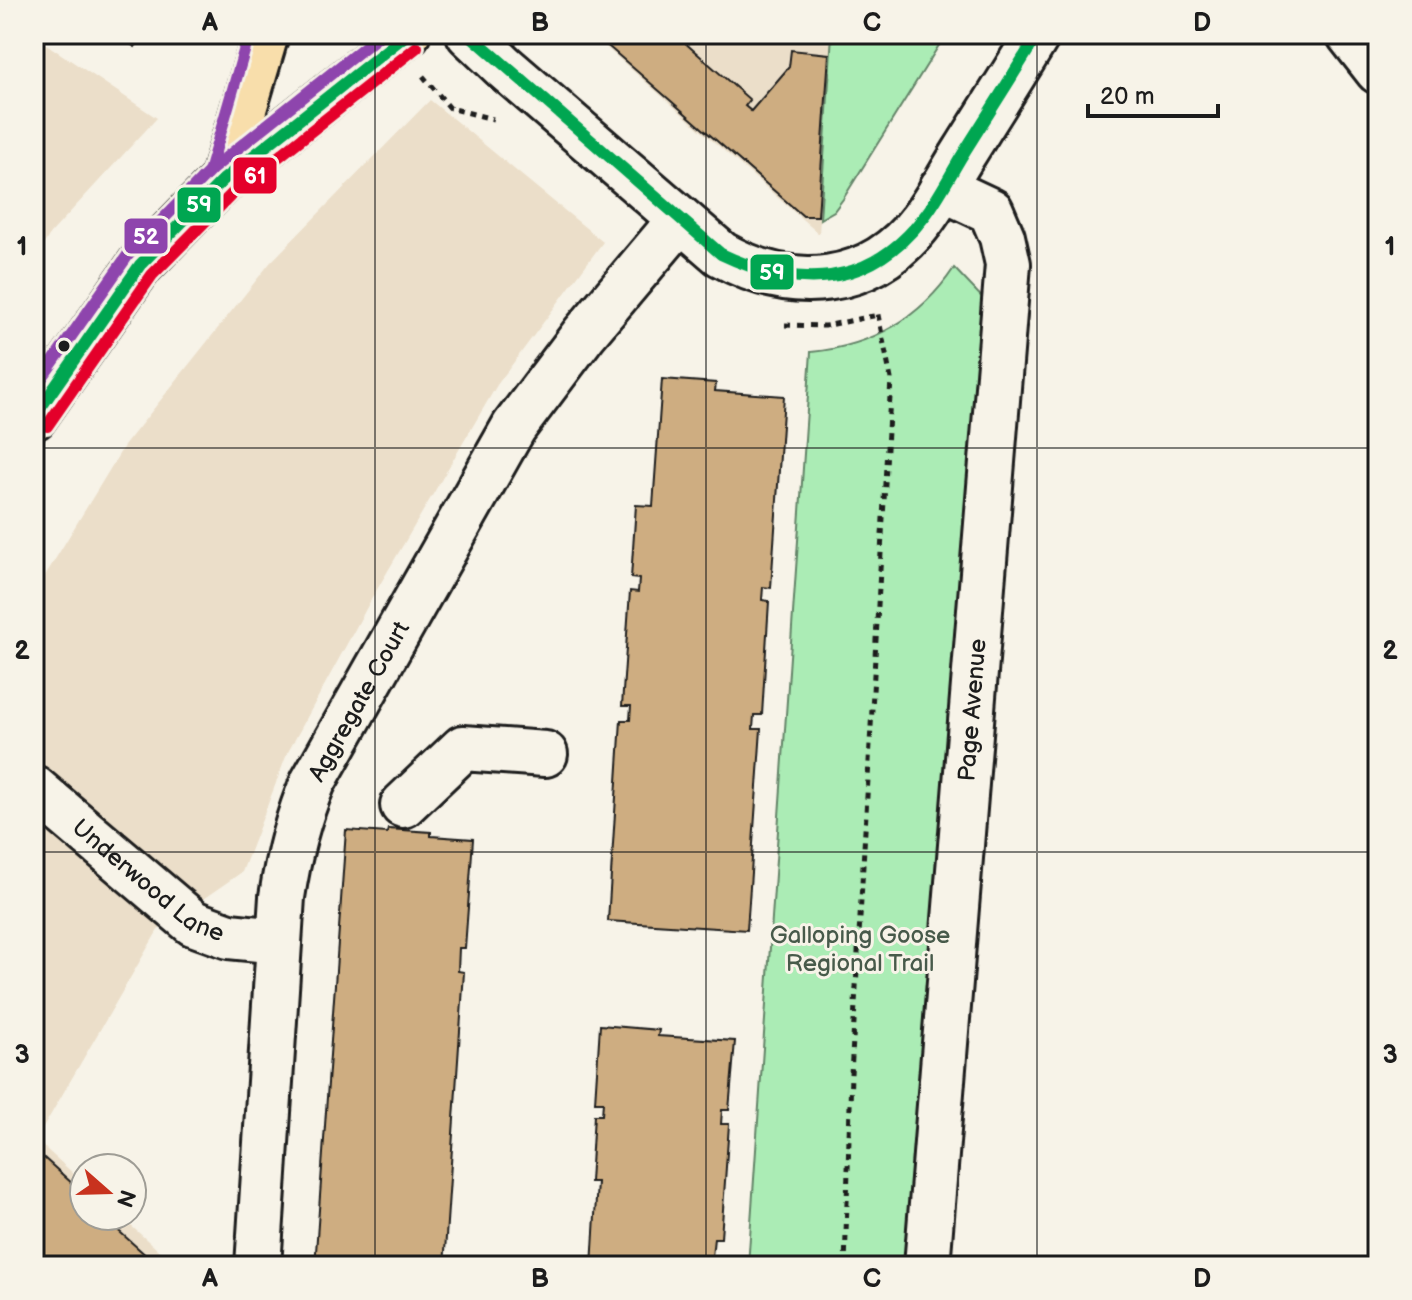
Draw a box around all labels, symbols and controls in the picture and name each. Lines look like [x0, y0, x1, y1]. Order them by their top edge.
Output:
text: A [201, 8, 218, 39]
text: B [531, 8, 549, 39]
text: C [863, 8, 881, 39]
text: D [1193, 8, 1211, 39]
scale bar [1088, 68, 1218, 118]
text: 20 m [1100, 82, 1155, 111]
line badge: 61 [232, 156, 278, 195]
text: 61 [244, 163, 266, 190]
line badge: 59 [176, 186, 222, 224]
text: 59 [186, 192, 212, 219]
line badge: 52 [123, 217, 169, 255]
text: 52 [133, 224, 159, 251]
text: 1 [17, 232, 27, 263]
text: 1 [1385, 232, 1395, 263]
line badge: 59 [749, 253, 795, 291]
text: 59 [759, 260, 785, 287]
unlabelled marker [56, 338, 72, 354]
street label: Aggregate Court [302, 615, 416, 786]
text: 2 [14, 636, 30, 667]
text: 2 [1382, 636, 1398, 667]
street label: Page Avenue [952, 637, 992, 782]
street label: Underwood Lane [67, 813, 228, 948]
park label: Galloping Goose Regional Trail [770, 921, 950, 978]
text: 3 [14, 1040, 30, 1071]
text: 3 [1382, 1040, 1398, 1071]
north arrow [68, 1152, 148, 1232]
text: N [110, 1186, 141, 1211]
text: A [201, 1264, 218, 1295]
text: B [531, 1264, 549, 1295]
text: C [863, 1264, 881, 1295]
text: D [1193, 1264, 1211, 1295]

